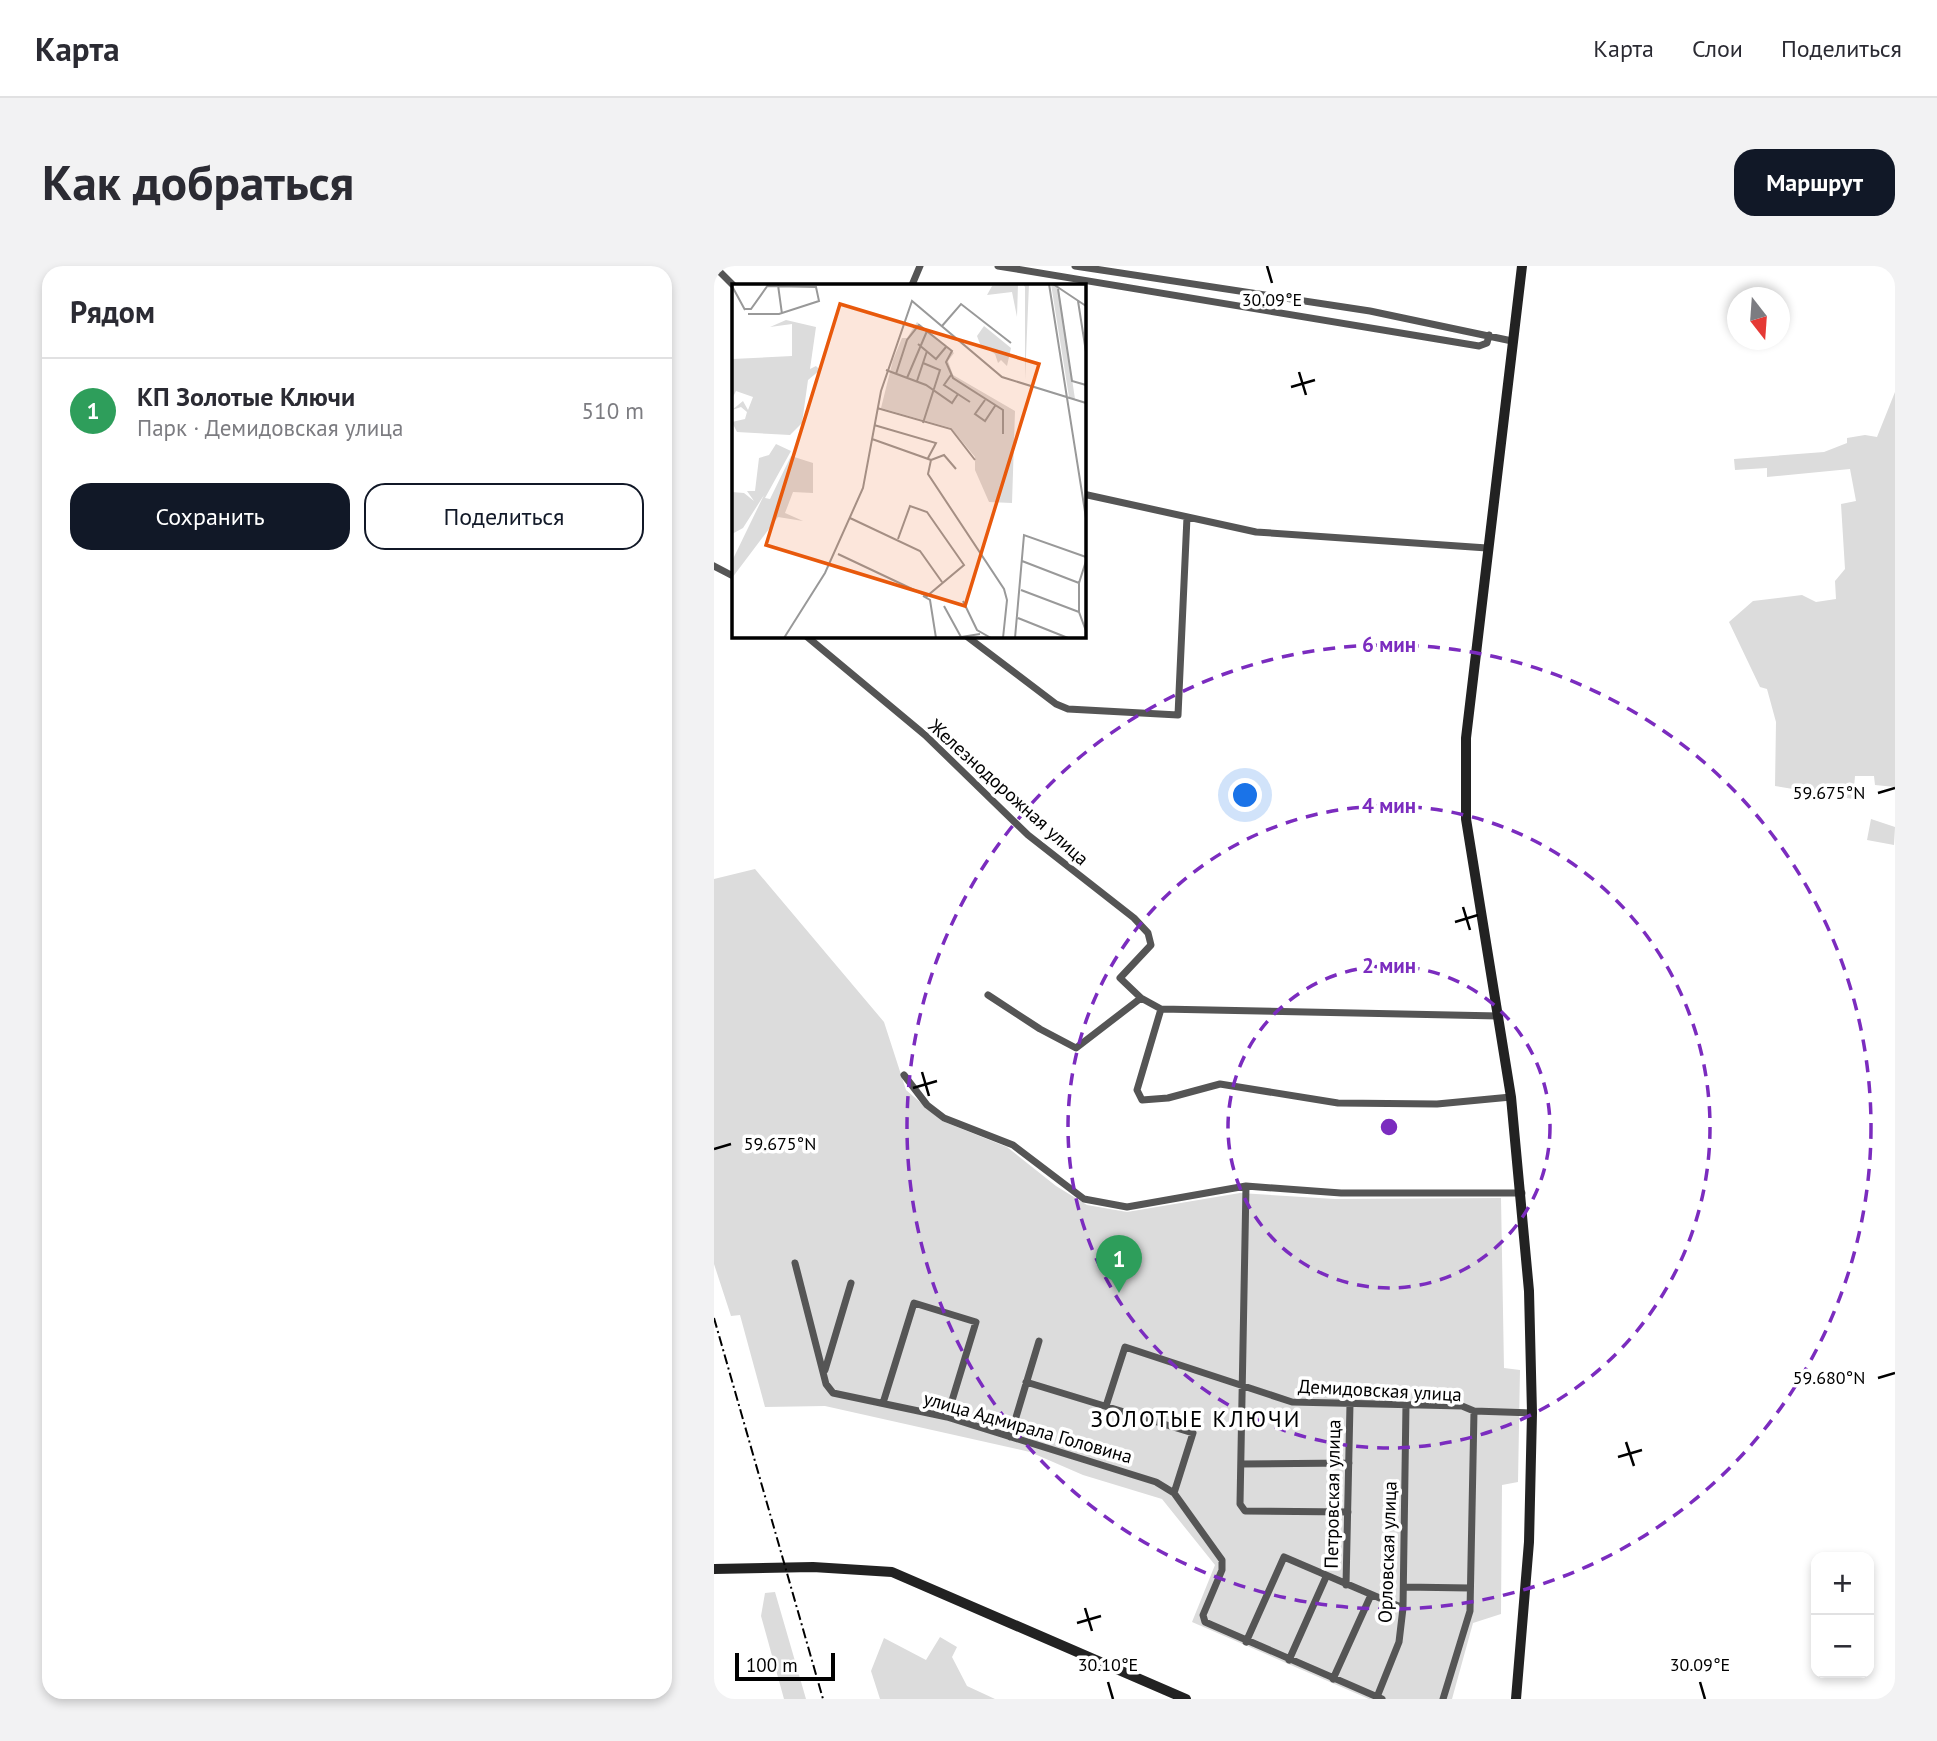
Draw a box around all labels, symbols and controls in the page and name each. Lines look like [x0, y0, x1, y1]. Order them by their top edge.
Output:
text: Карта [35, 27, 120, 70]
text: Карта [1593, 33, 1654, 64]
text: Слои [1692, 33, 1743, 64]
text: Поделиться [1781, 33, 1902, 64]
button: Маршрут [1734, 149, 1895, 216]
text: Как добраться [42, 150, 354, 214]
inset map [732, 284, 1085, 637]
north arrow [1727, 287, 1790, 350]
text: 30.09°E [1242, 288, 1302, 311]
text: Рядом [70, 292, 155, 331]
text: КП Золотые Ключи [137, 380, 355, 413]
text: 1 [86, 396, 100, 425]
text: 510 m [582, 396, 644, 425]
text: Парк · Демидовская улица [137, 413, 403, 442]
button: Сохранить [70, 483, 350, 550]
button: Поделиться [364, 483, 644, 550]
text: 6 мин [1362, 631, 1416, 658]
street label: Железнодорожная улица [923, 713, 1094, 870]
your location [1228, 778, 1262, 812]
text: 59.675°N [1793, 781, 1865, 804]
text: 4 мин [1362, 792, 1416, 819]
text: 2 мин [1362, 952, 1416, 979]
centre of rings [1377, 1115, 1401, 1139]
text: 59.675°N [744, 1132, 816, 1155]
pin: 1 [1096, 1235, 1142, 1293]
text: 59.680°N [1793, 1366, 1865, 1389]
street label: Демидовская улица [1297, 1374, 1463, 1406]
street label: улица Адмирала Головина [921, 1386, 1135, 1468]
district label: ЗОЛОТЫЕ КЛЮЧИ [1091, 1404, 1301, 1433]
street label: Петровская улица [1319, 1419, 1345, 1569]
street label: Орловская улица [1373, 1481, 1401, 1623]
map controls [1811, 1552, 1874, 1678]
button: + [1811, 1552, 1874, 1615]
button: − [1811, 1615, 1874, 1678]
scale bar [735, 1650, 835, 1682]
text: 100 m [746, 1653, 798, 1677]
text: 30.10°E [1078, 1653, 1138, 1676]
text: 30.09°E [1670, 1653, 1730, 1676]

